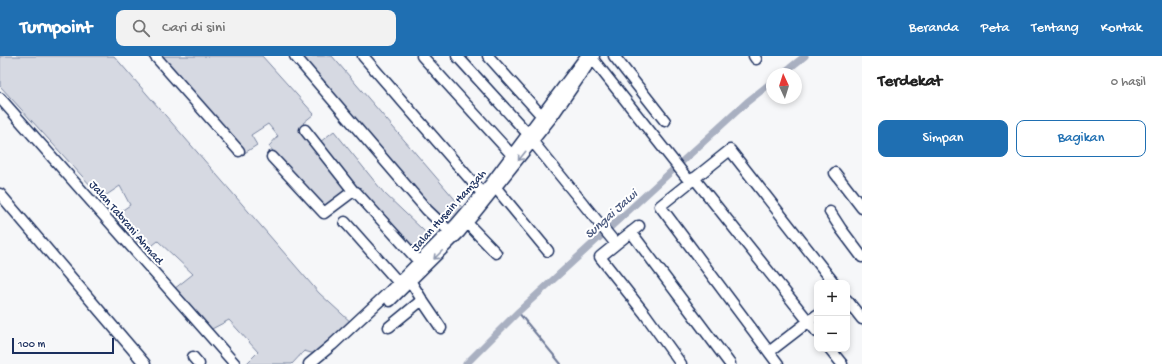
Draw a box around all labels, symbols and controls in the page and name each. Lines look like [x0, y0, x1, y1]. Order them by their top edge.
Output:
search box [116, 10, 396, 46]
text: Turnpoint [20, 17, 92, 40]
icon: search [130, 17, 152, 39]
text: Cari di sini [162, 19, 225, 37]
text: Beranda [909, 20, 959, 37]
text: Peta [981, 20, 1009, 37]
text: Tentang [1031, 20, 1079, 37]
text: Kontak [1101, 20, 1142, 37]
north arrow [766, 68, 802, 104]
text: Terdekat [878, 72, 942, 92]
text: 0 hasil [1111, 75, 1146, 90]
button: Simpan [878, 120, 1008, 157]
button: Bagikan [1016, 120, 1146, 157]
one-way arrow [517, 150, 526, 161]
street label: Jalan Husein Hamzah [409, 167, 490, 255]
street label: Jalan Tabrani Ahmad [85, 179, 166, 269]
water label: Sungai Jawi [582, 186, 643, 242]
one-way arrow [433, 250, 443, 259]
map controls [814, 280, 850, 352]
button: + [814, 280, 850, 316]
button: − [814, 316, 850, 352]
scale bar [12, 336, 114, 355]
text: 100 m [18, 339, 45, 351]

